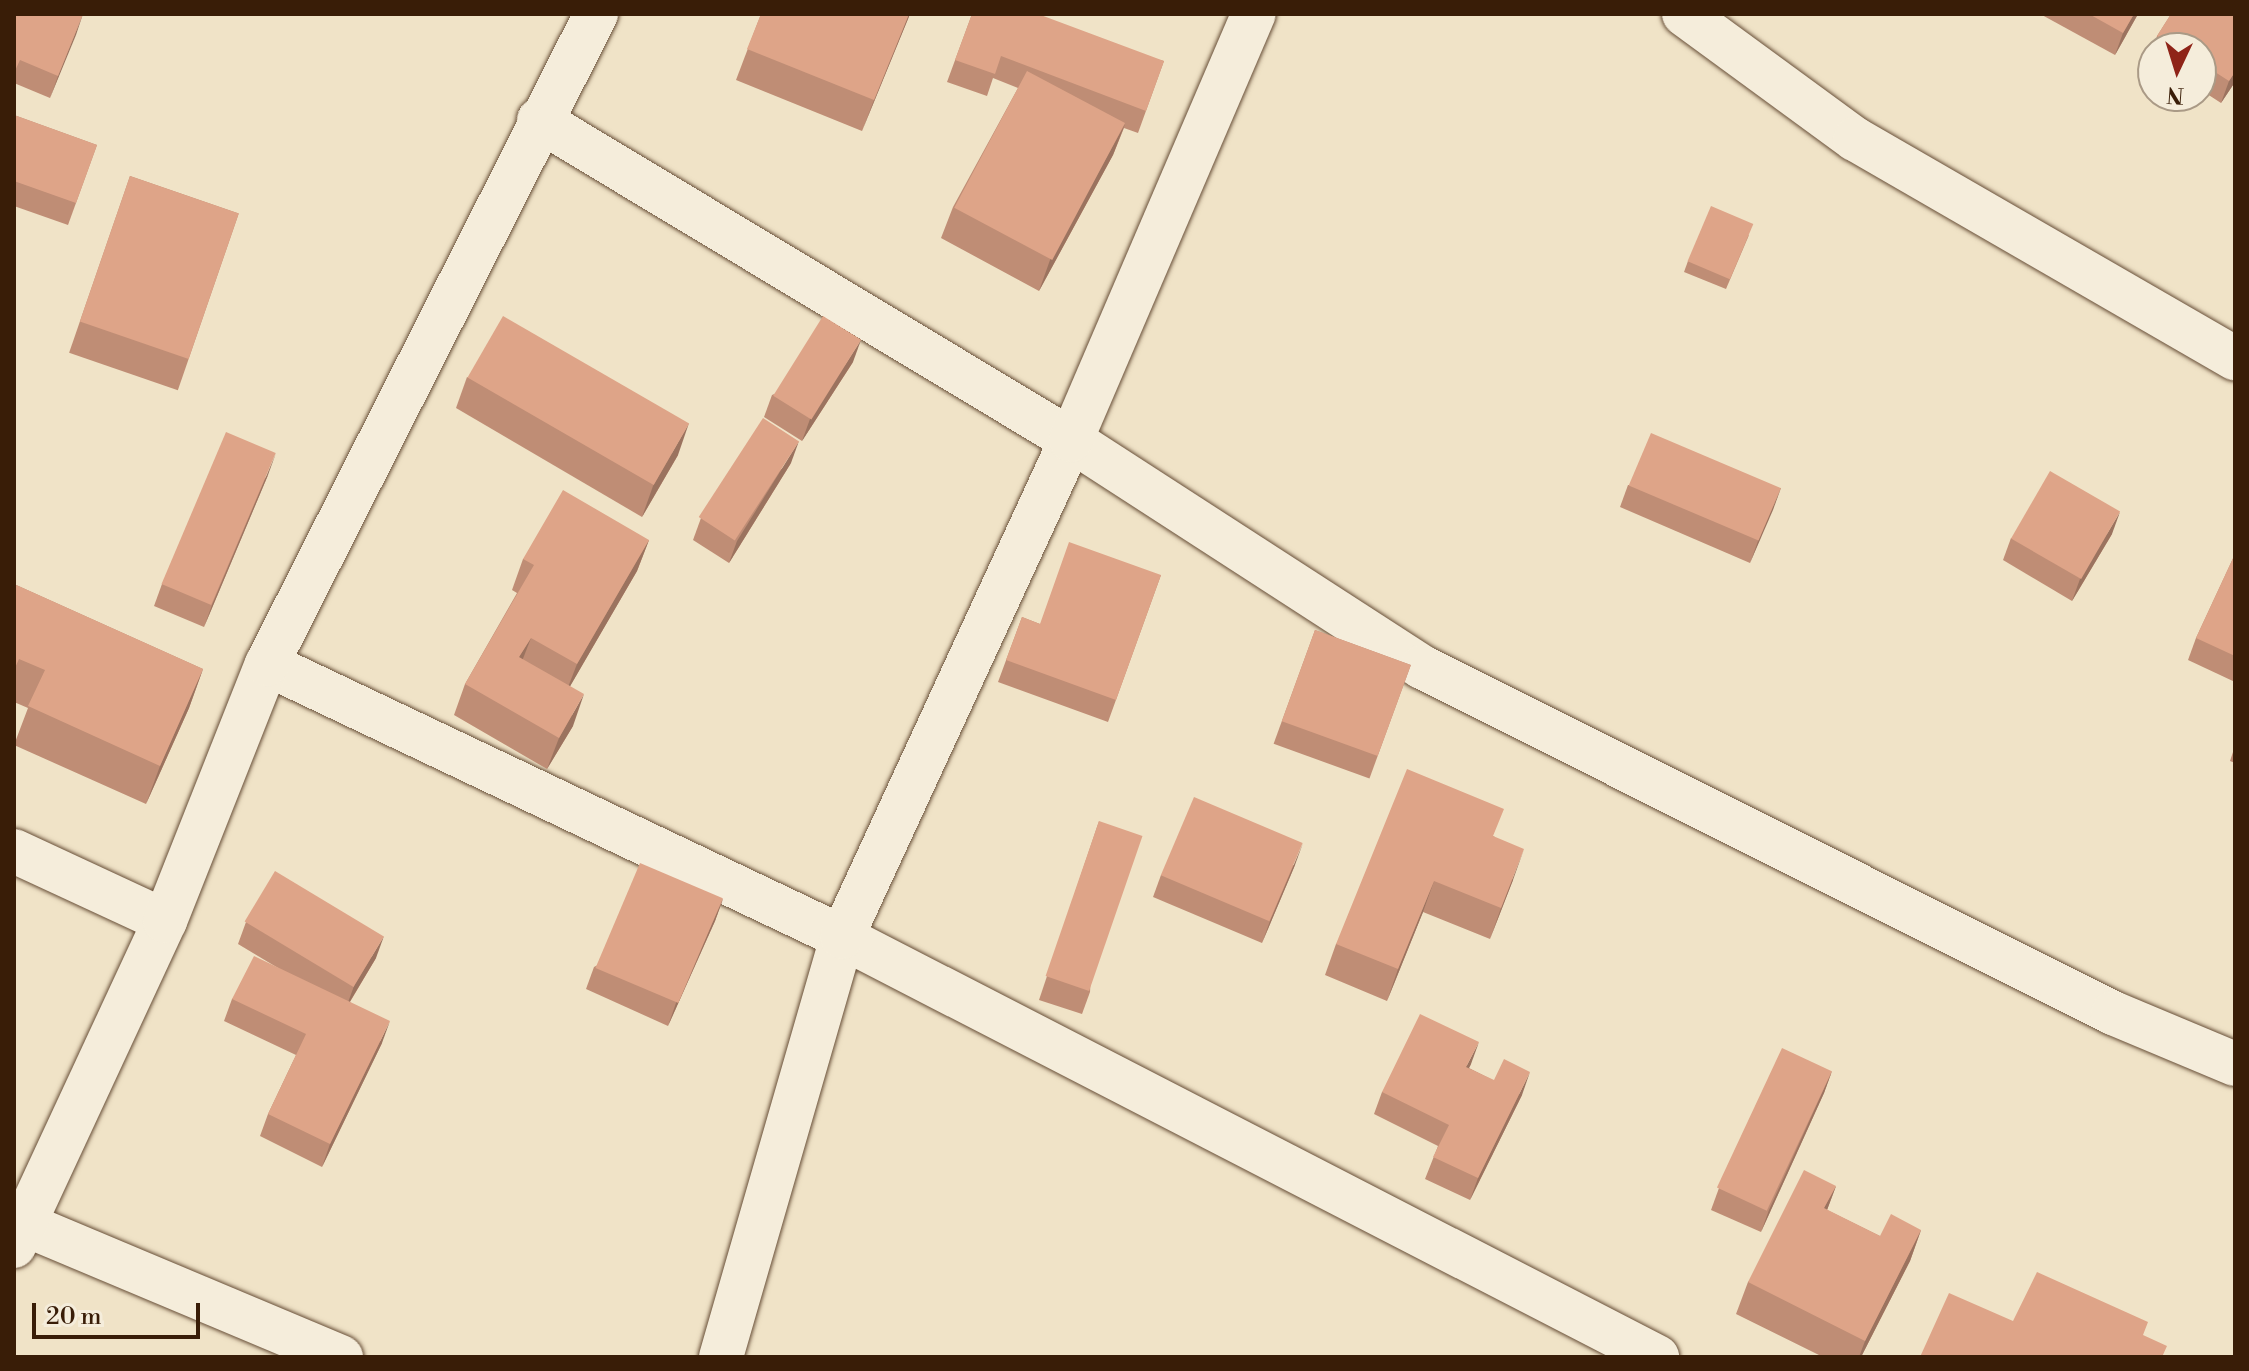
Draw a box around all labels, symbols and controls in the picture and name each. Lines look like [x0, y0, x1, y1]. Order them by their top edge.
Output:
north arrow [2137, 32, 2217, 112]
text: N [2166, 80, 2185, 109]
scale bar [36, 1287, 204, 1337]
text: 20 m [46, 1302, 102, 1332]

